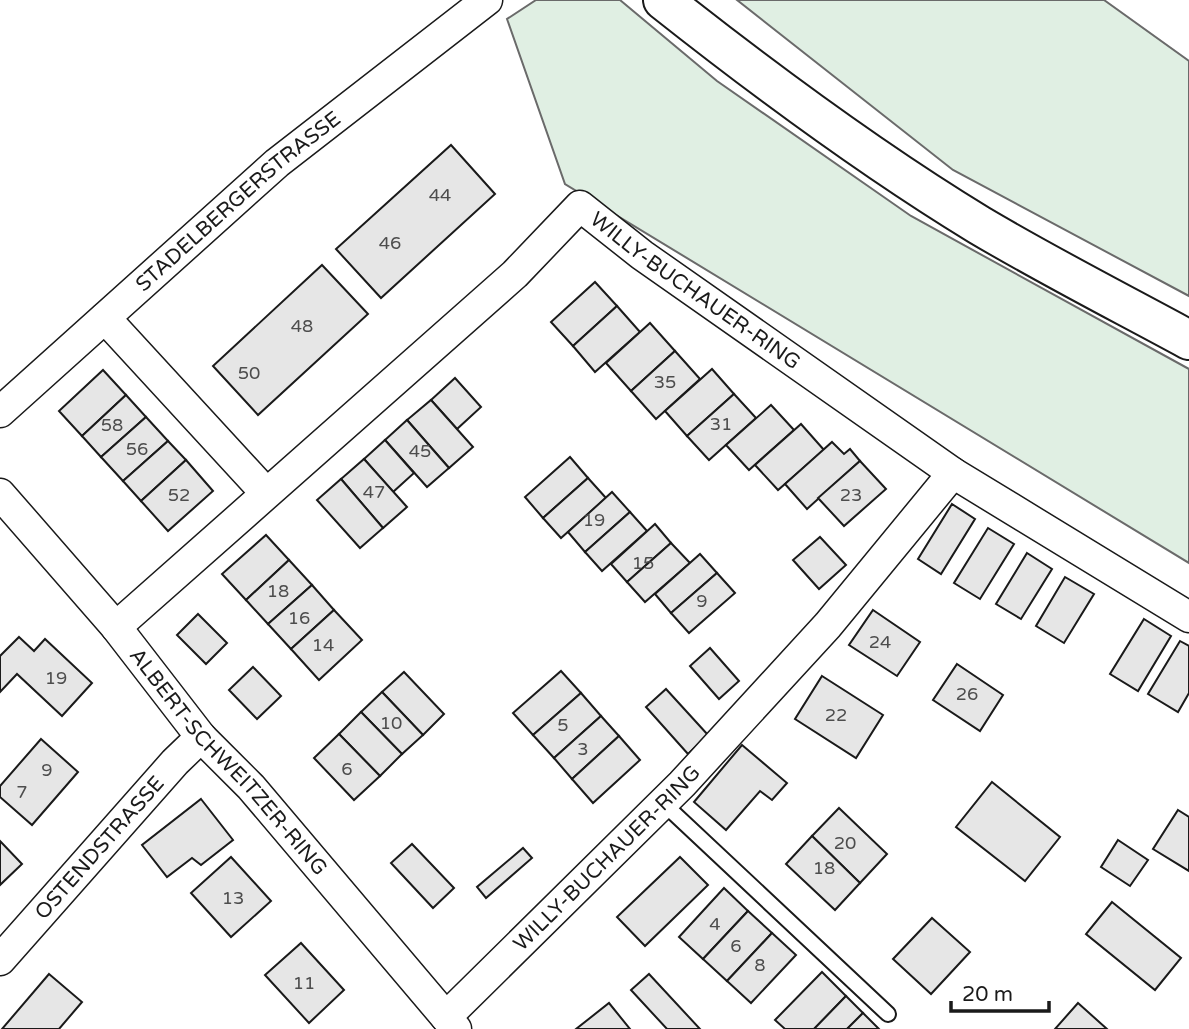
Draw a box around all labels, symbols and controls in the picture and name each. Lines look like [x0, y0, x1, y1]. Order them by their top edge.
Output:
street label: STADELBERGERSTRASSE [131, 106, 346, 297]
house number: 44 [429, 184, 451, 206]
street label: WILLY-BUCHAUER-RING [585, 207, 805, 375]
house number: 46 [379, 232, 401, 254]
house number: 48 [291, 315, 313, 337]
house number: 50 [238, 362, 260, 384]
house number: 35 [654, 371, 676, 393]
house number: 31 [710, 413, 732, 435]
house number: 58 [101, 414, 123, 436]
house number: 56 [126, 438, 148, 460]
house number: 45 [409, 440, 431, 462]
house number: 47 [363, 481, 385, 503]
house number: 52 [168, 484, 190, 506]
house number: 23 [840, 484, 862, 506]
house number: 19 [583, 509, 605, 531]
house number: 15 [632, 552, 654, 574]
house number: 18 [267, 580, 289, 602]
house number: 9 [696, 590, 708, 612]
house number: 16 [288, 607, 310, 629]
house number: 24 [869, 631, 891, 653]
house number: 14 [312, 634, 334, 656]
street label: ALBERT-SCHWEITZER-RING [124, 643, 332, 880]
house number: 19 [45, 667, 67, 689]
house number: 26 [956, 683, 978, 705]
house number: 22 [825, 704, 847, 726]
house number: 10 [380, 712, 402, 734]
house number: 5 [557, 714, 569, 736]
house number: 3 [577, 738, 589, 760]
house number: 6 [341, 758, 353, 780]
house number: 9 [41, 759, 53, 781]
street label: WILLY-BUCHAUER-RING [508, 761, 706, 956]
street label: OSTENDSTRASSE [30, 771, 170, 925]
house number: 7 [16, 781, 28, 803]
house number: 20 [834, 832, 856, 854]
house number: 18 [813, 857, 835, 879]
house number: 13 [222, 887, 244, 909]
house number: 4 [709, 913, 721, 935]
house number: 6 [730, 935, 742, 957]
house number: 8 [754, 954, 766, 976]
scale bar [951, 970, 1049, 1014]
house number: 11 [293, 972, 315, 994]
text: 20 m [962, 982, 1013, 1007]

